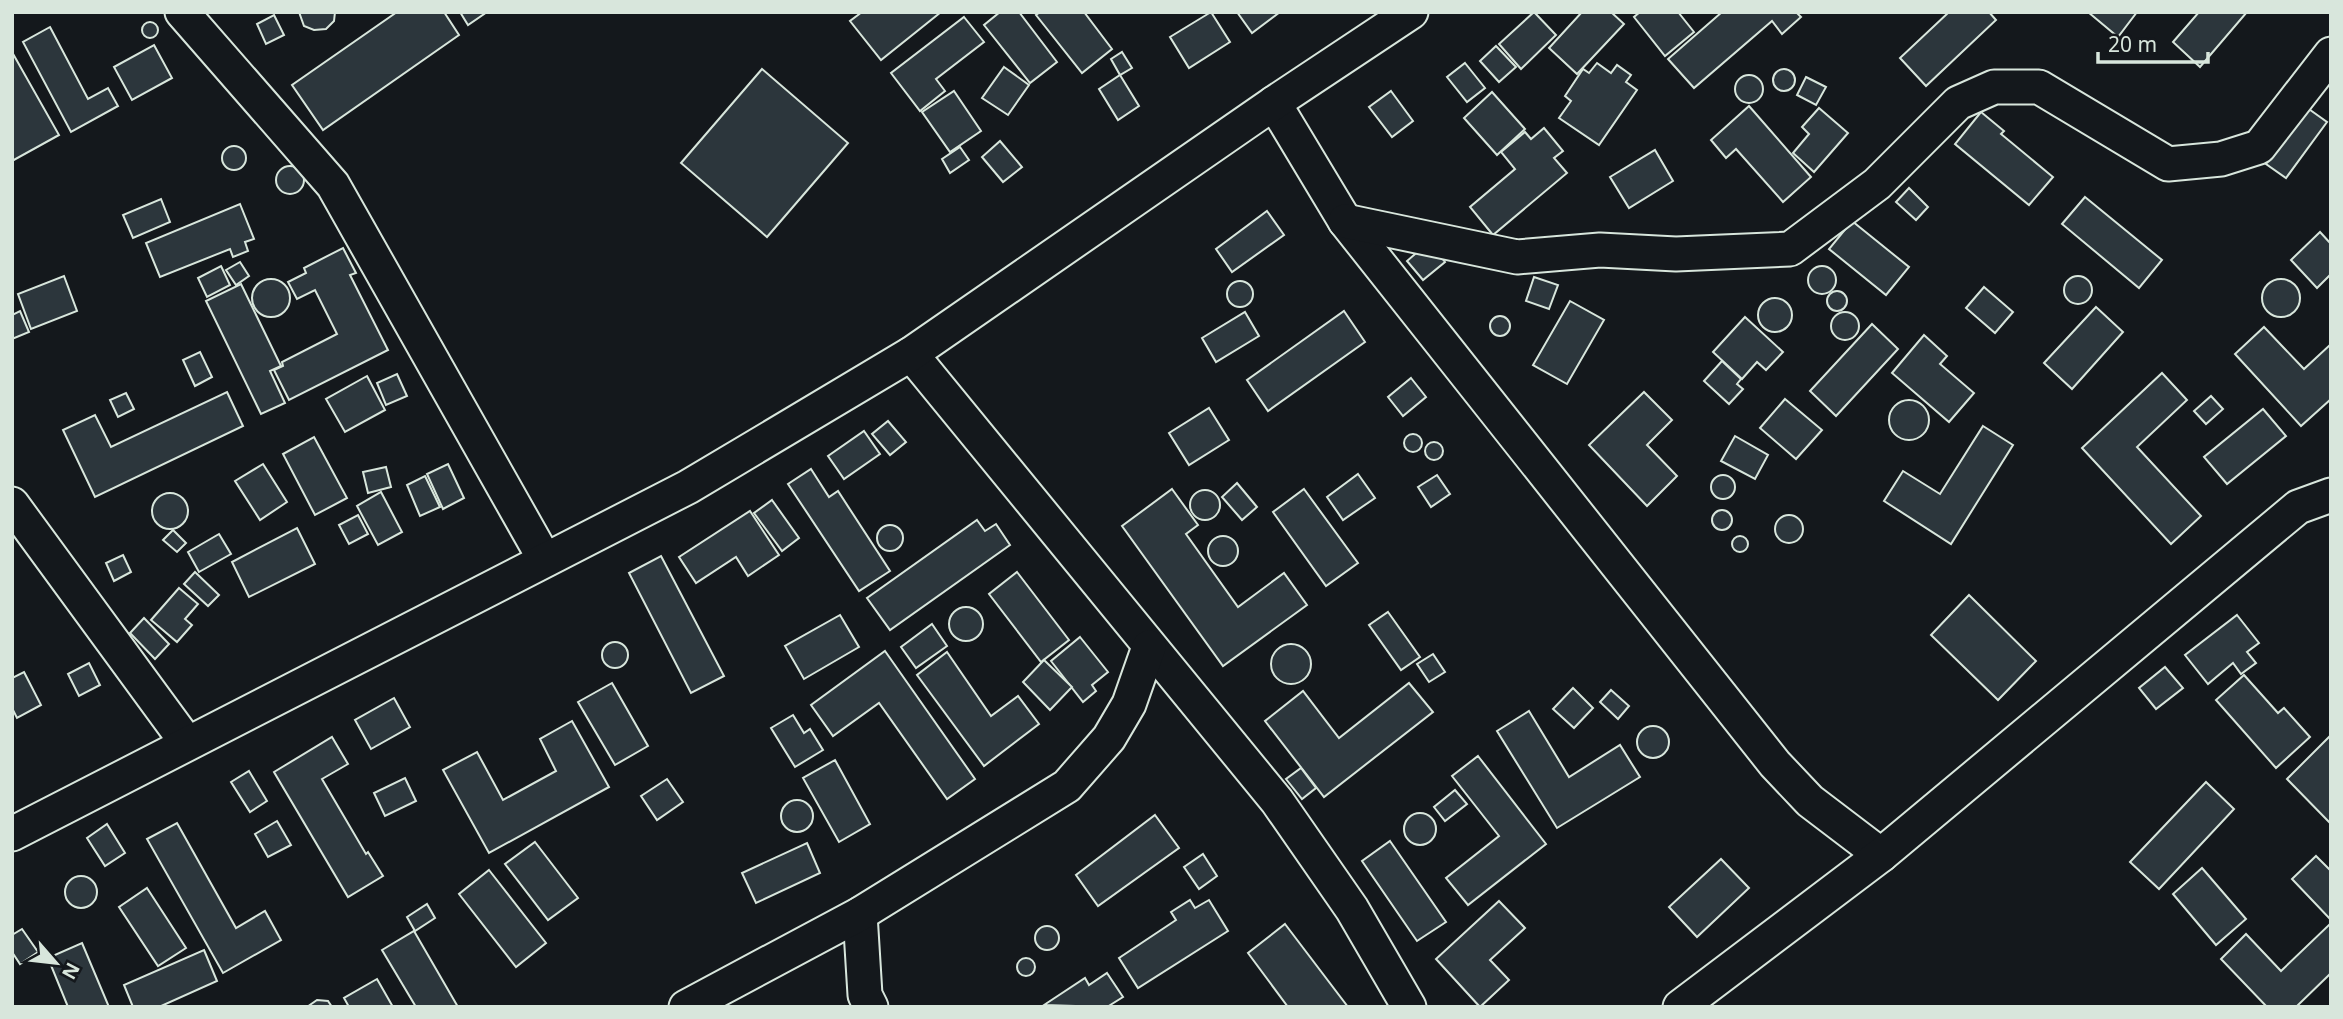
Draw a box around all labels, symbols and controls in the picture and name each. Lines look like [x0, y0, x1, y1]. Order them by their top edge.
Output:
scale bar [2098, 21, 2208, 65]
text: 20 m [2108, 30, 2157, 58]
north arrow [21, 928, 91, 998]
text: N [56, 958, 86, 984]

